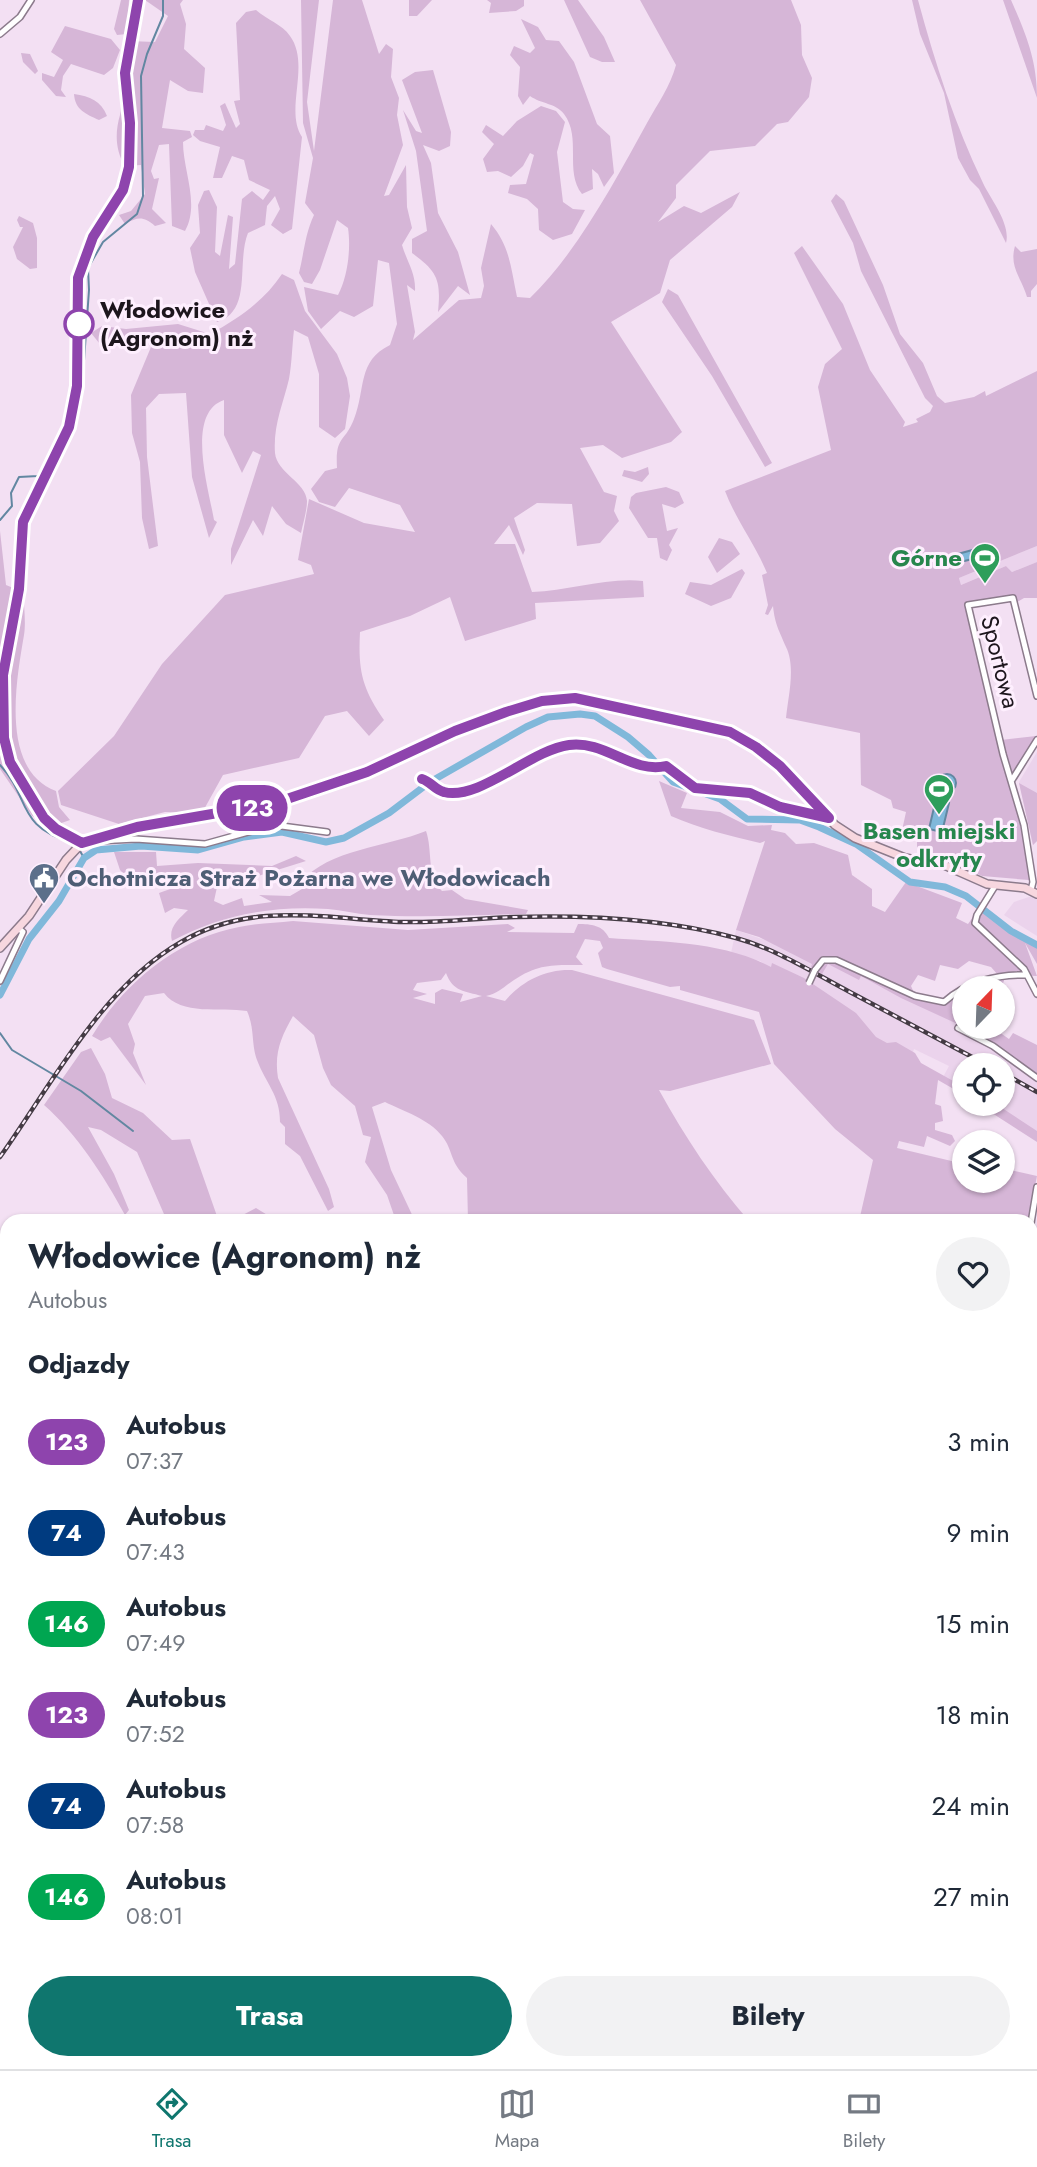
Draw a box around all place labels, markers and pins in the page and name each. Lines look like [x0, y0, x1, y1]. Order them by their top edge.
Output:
place label: Włodowice (Agronom) nż [100, 292, 254, 355]
marker: Włodowice (Agronom) nż [64, 309, 94, 339]
place label: Górne [891, 540, 962, 575]
sports icon: Górne [968, 541, 1002, 585]
sports icon: Basen miejski odkryty [922, 772, 956, 816]
place label: Basen miejski odkryty [863, 813, 1015, 876]
place label: Ochotnicza Straż Pożarna we Włodowicach [67, 860, 551, 895]
public building icon: Ochotnicza Straż Pożarna we Włodowicach [27, 861, 61, 905]

